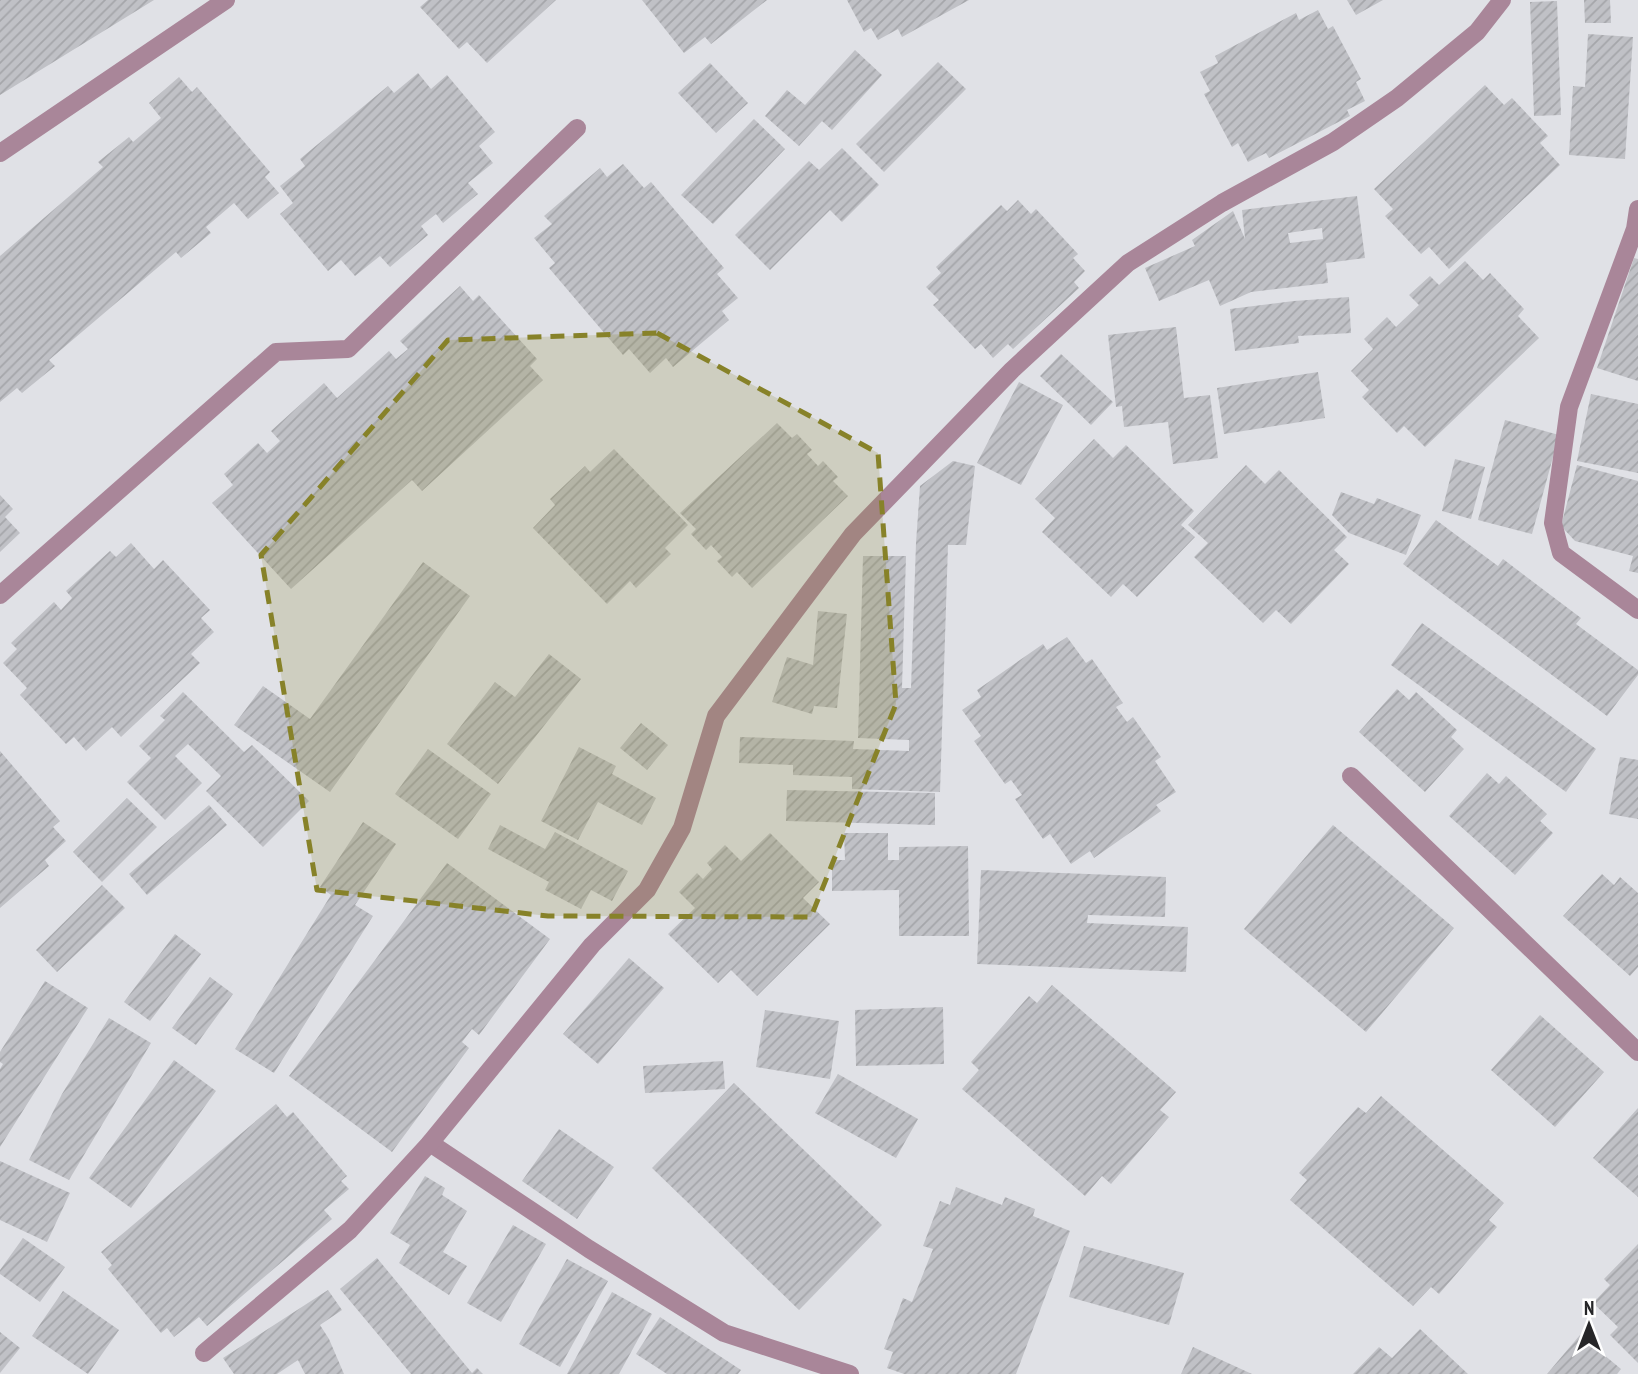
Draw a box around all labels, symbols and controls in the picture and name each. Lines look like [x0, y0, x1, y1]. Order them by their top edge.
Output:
north arrow [1554, 1290, 1624, 1360]
text: N [1584, 1296, 1594, 1320]

